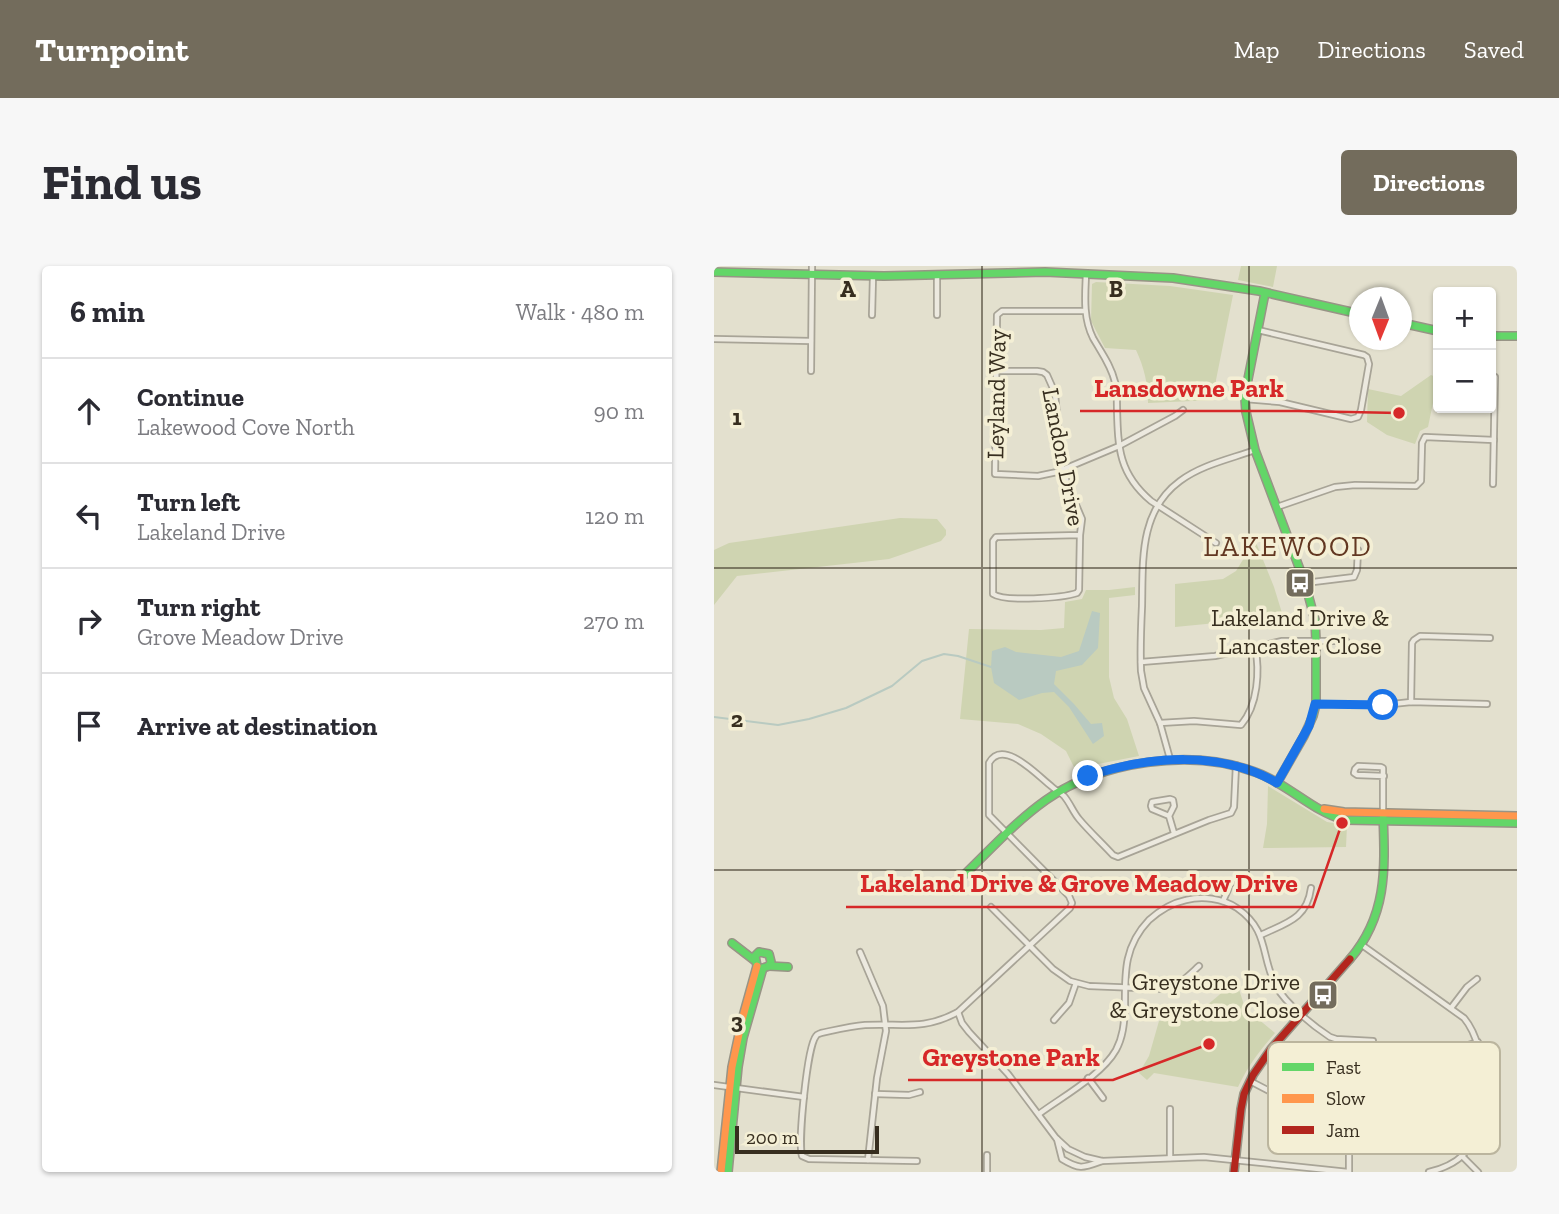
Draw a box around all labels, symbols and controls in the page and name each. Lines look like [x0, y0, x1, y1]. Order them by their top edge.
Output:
text: Turnpoint [35, 30, 189, 69]
text: Map [1234, 35, 1280, 64]
text: Directions [1318, 35, 1426, 64]
text: Saved [1464, 35, 1524, 64]
button: Directions [1341, 150, 1517, 215]
text: Find us [42, 153, 202, 212]
text: A [840, 275, 856, 303]
text: B [1109, 275, 1123, 303]
north arrow [1349, 287, 1412, 350]
map controls [1433, 287, 1496, 413]
button: + [1433, 287, 1496, 350]
text: 6 min [70, 294, 145, 330]
text: Walk · 480 m [516, 298, 644, 326]
street label: Leyland Way [980, 328, 1012, 459]
button: − [1433, 350, 1496, 413]
callout: Lansdowne Park [1080, 364, 1298, 411]
text: Lansdowne Park [1094, 372, 1285, 404]
text: Continue [137, 381, 244, 413]
street label: Landon Drive [1036, 386, 1092, 528]
icon: ahead [70, 392, 108, 430]
text: 90 m [593, 397, 644, 425]
text: 1 [732, 403, 742, 431]
text: Lakewood Cove North [137, 413, 355, 441]
text: Turn left [137, 486, 240, 518]
icon: left [70, 497, 108, 535]
text: 120 m [585, 502, 644, 530]
text: Lakeland Drive [137, 518, 285, 546]
district label: LAKEWOOD [1203, 530, 1373, 563]
bus stop icon: Lakeland Drive & Lancaster Close [1283, 566, 1317, 600]
text: Turn right [137, 591, 260, 623]
icon: right [70, 602, 108, 640]
place label: Lakeland Drive & Lancaster Close [1211, 603, 1389, 660]
text: 270 m [583, 607, 644, 635]
text: Grove Meadow Drive [137, 623, 344, 651]
route start [1367, 689, 1398, 720]
text: 2 [731, 705, 743, 733]
icon: arrive [70, 707, 108, 745]
text: Arrive at destination [137, 710, 377, 742]
route end [1072, 760, 1103, 791]
callout: Lakeland Drive & Grove Meadow Drive [846, 860, 1313, 907]
text: Lakeland Drive & Grove Meadow Drive [860, 867, 1298, 899]
place label: Greystone Drive & Greystone Close [1109, 967, 1300, 1024]
bus stop icon: Greystone Drive & Greystone Close [1306, 978, 1340, 1012]
text: 3 [731, 1007, 743, 1035]
callout: Greystone Park [908, 1033, 1113, 1080]
text: Greystone Park [922, 1041, 1100, 1073]
legend [1268, 1042, 1500, 1154]
text: Fast [1326, 1056, 1361, 1079]
text: Slow [1326, 1087, 1366, 1110]
text: Jam [1326, 1119, 1360, 1142]
scale bar [735, 1123, 878, 1155]
text: 200 m [746, 1126, 798, 1149]

